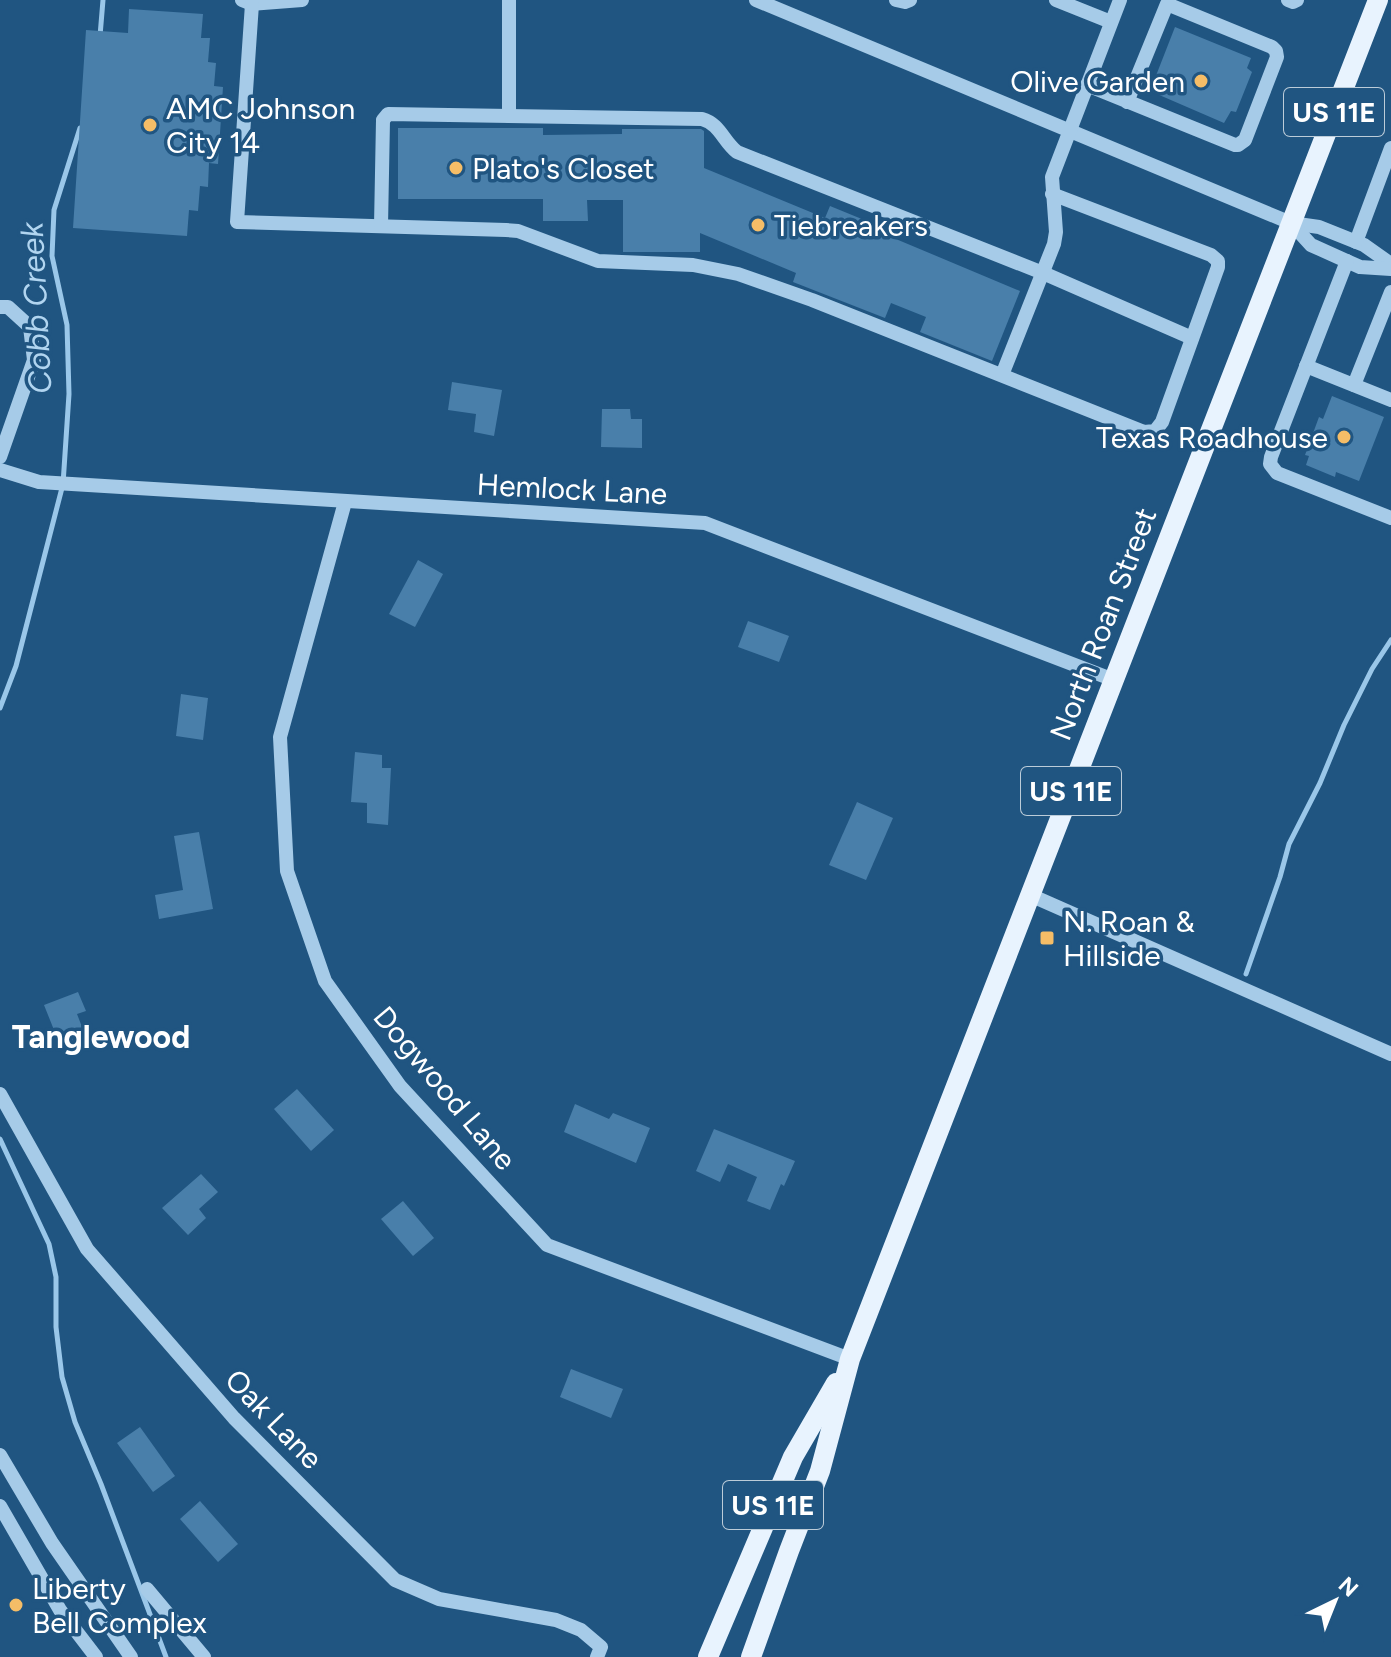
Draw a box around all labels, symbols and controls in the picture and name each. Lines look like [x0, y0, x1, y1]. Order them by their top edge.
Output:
place label: Olive Garden [1010, 63, 1185, 100]
marker: Olive Garden [1192, 72, 1210, 90]
road number: US 11E [1284, 88, 1384, 136]
place label: AMC Johnson City 14 [166, 90, 355, 161]
marker: AMC Johnson City 14 [141, 116, 159, 134]
place label: Plato's Closet [472, 150, 655, 187]
marker: Plato's Closet [447, 159, 465, 177]
place label: Tiebreakers [774, 207, 928, 244]
marker: Tiebreakers [749, 216, 767, 234]
water label: Cobb Creek [12, 220, 59, 395]
place label: Texas Roadhouse [1096, 419, 1328, 456]
marker: Texas Roadhouse [1335, 428, 1353, 446]
street label: Hemlock Lane [476, 466, 668, 512]
street label: North Roan Street [1042, 503, 1164, 745]
road number: US 11E [1021, 767, 1121, 815]
place label: N. Roan & Hillside [1063, 903, 1195, 974]
marker: N. Roan & Hillside [1038, 929, 1056, 947]
street label: Dogwood Lane [366, 998, 524, 1178]
district label: Tanglewood [12, 1018, 190, 1056]
street label: Oak Lane [217, 1361, 331, 1477]
road number: US 11E [723, 1481, 823, 1529]
north arrow [1295, 1561, 1375, 1641]
place label: Liberty Bell Complex [32, 1570, 207, 1641]
text: N [1333, 1571, 1364, 1602]
marker: Liberty Bell Complex [7, 1596, 25, 1614]

